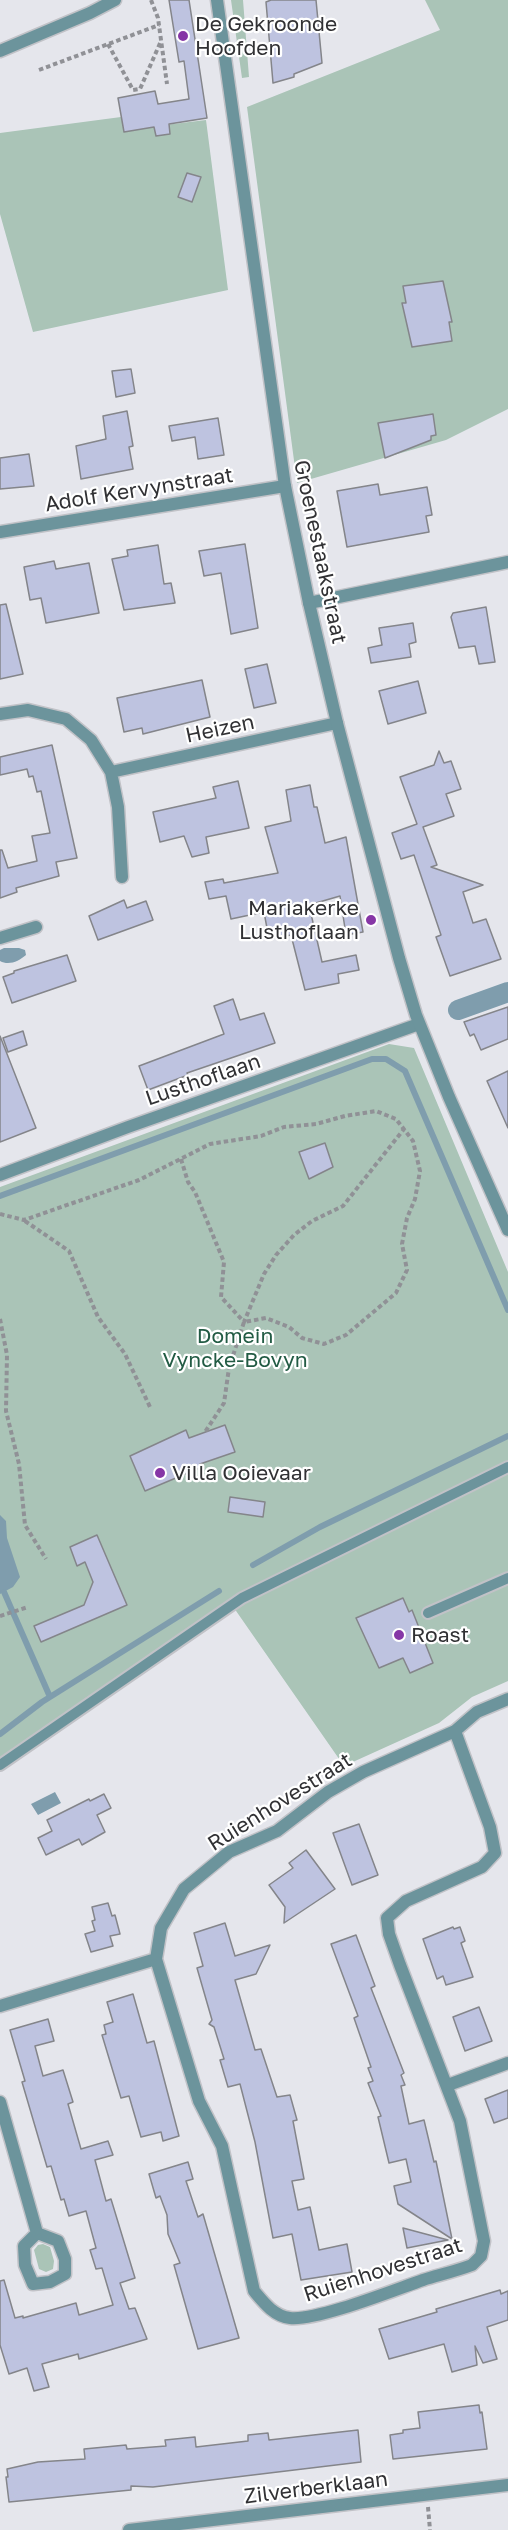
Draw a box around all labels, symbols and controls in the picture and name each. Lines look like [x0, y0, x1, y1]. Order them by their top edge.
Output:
place label: De Gekroonde Hoofden [195, 11, 337, 61]
marker: De Gekroonde Hoofden [176, 29, 190, 43]
street label: Groenestaakstraat [288, 458, 352, 646]
street label: Adolf Kervynstraat [43, 463, 235, 517]
street label: Heizen [183, 709, 257, 749]
place label: Mariakerke Lusthoflaan [239, 895, 359, 945]
marker: Mariakerke Lusthoflaan [364, 913, 378, 927]
street label: Lusthoflaan [142, 1049, 264, 1111]
park label: Domein Vyncke-Bovyn [162, 1323, 308, 1373]
place label: Villa Ooievaar [172, 1460, 311, 1486]
marker: Villa Ooievaar [153, 1466, 167, 1480]
place label: Roast [411, 1622, 469, 1648]
marker: Roast [392, 1628, 406, 1642]
street label: Ruienhovestraat [203, 1748, 357, 1856]
street label: Ruienhovestraat [300, 2232, 466, 2308]
street label: Zilverberklaan [243, 2467, 389, 2509]

